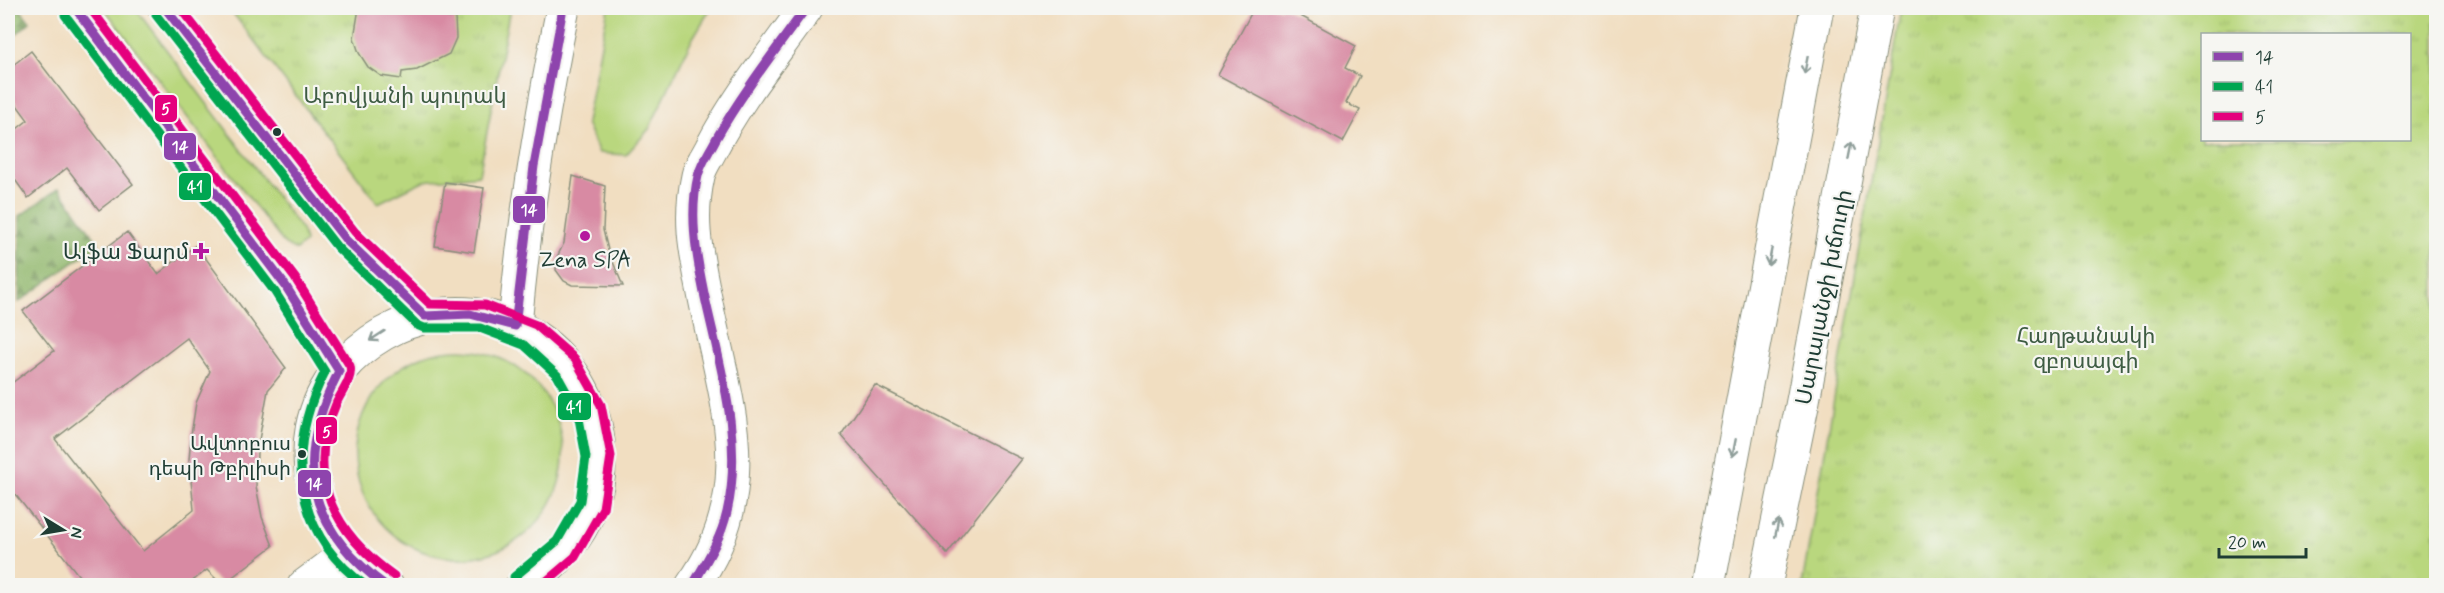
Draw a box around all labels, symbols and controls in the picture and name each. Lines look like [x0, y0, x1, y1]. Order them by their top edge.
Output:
legend [2201, 33, 2411, 141]
text: 14 [2255, 46, 2274, 70]
one-way arrow [1800, 55, 1811, 74]
text: 41 [2255, 76, 2273, 100]
park label: Աբովյանի պուրակ [303, 83, 507, 111]
line badge: 5 [154, 94, 178, 123]
text: 5 [161, 99, 171, 120]
text: 5 [2255, 106, 2266, 130]
unlabelled marker [271, 126, 283, 138]
line badge: 14 [163, 132, 197, 161]
text: 14 [172, 137, 189, 158]
one-way arrow [1845, 142, 1856, 162]
line badge: 41 [178, 172, 212, 201]
text: 41 [187, 177, 203, 198]
street label: Սարալանջի խճուղի [1790, 187, 1860, 408]
line badge: 14 [512, 195, 546, 224]
text: 14 [521, 200, 538, 221]
marker: Zena SPA [578, 229, 592, 243]
place label: Ալֆա Ֆարմ [63, 239, 189, 267]
marker: Ալֆա Ֆարմ [194, 244, 208, 258]
one-way arrow [1764, 246, 1775, 266]
place label: Zena SPA [539, 247, 632, 275]
park label: Հաղթանակի զբոսայգի [2017, 323, 2155, 376]
one-way arrow [369, 330, 386, 342]
line badge: 41 [557, 392, 592, 421]
text: 41 [566, 397, 582, 418]
line badge: 5 [315, 416, 338, 445]
text: 5 [322, 422, 332, 443]
place label: Ավտոբուս դեպի Թբիլիսի [149, 431, 291, 483]
one-way arrow [1728, 438, 1739, 457]
marker: Ավտոբուս դեպի Թբիլիսի [296, 448, 308, 460]
line badge: 14 [297, 469, 332, 498]
text: 14 [306, 474, 323, 495]
north arrow [33, 500, 93, 560]
one-way arrow [1772, 519, 1783, 539]
scale bar [2219, 521, 2306, 559]
text: N [65, 525, 88, 540]
text: 20 m [2228, 531, 2266, 555]

